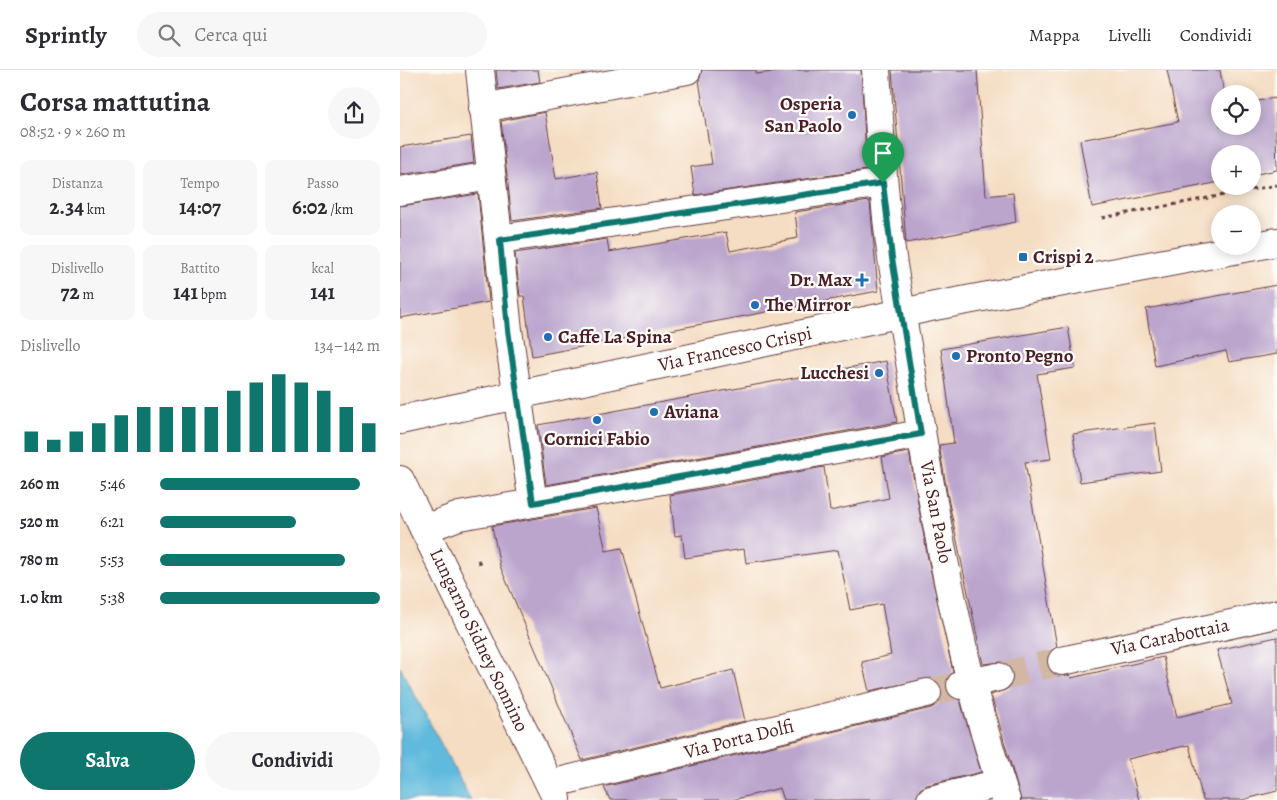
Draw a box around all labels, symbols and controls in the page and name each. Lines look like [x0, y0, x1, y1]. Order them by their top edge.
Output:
search box [137, 12, 487, 57]
text: Sprintly [25, 19, 107, 51]
icon: search [155, 21, 183, 49]
text: Cerca qui [195, 22, 268, 48]
text: Mappa [1029, 23, 1080, 47]
text: Livelli [1108, 23, 1152, 47]
text: Condividi [1180, 23, 1252, 47]
text: Corsa mattutina [20, 83, 210, 121]
map controls [1211, 85, 1261, 255]
button: locate [1211, 85, 1261, 135]
button: share [328, 87, 380, 139]
place label: Osperia San Paolo [765, 91, 843, 139]
marker: Osperia San Paolo [846, 109, 858, 121]
text: 08:52 · 9 × 260 m [20, 121, 126, 143]
pin [862, 132, 904, 183]
icon: arrive [869, 139, 897, 167]
button: + [1211, 145, 1261, 195]
text: Distanza [52, 174, 103, 193]
text: Tempo [180, 174, 220, 193]
text: Passo [307, 174, 339, 193]
text: 2.34 [49, 193, 84, 221]
text: 14:07 [179, 193, 221, 221]
text: 6:02 [292, 193, 327, 221]
text: km [84, 200, 105, 219]
text: /km [327, 200, 353, 219]
button: − [1211, 205, 1261, 255]
place label: Crispi 2 [1033, 244, 1094, 270]
marker: Crispi 2 [1017, 251, 1029, 263]
text: Dislivello [51, 259, 104, 278]
text: Battito [180, 259, 220, 278]
text: kcal [311, 259, 334, 278]
place label: Dr. Max [790, 267, 853, 293]
marker: Dr. Max [856, 274, 868, 286]
text: 72 [61, 278, 80, 306]
text: 141 [173, 278, 198, 306]
text: 141 [310, 278, 335, 306]
text: m [80, 285, 94, 304]
text: bpm [198, 285, 227, 304]
place label: The Mirror [765, 292, 851, 318]
marker: The Mirror [749, 299, 761, 311]
street label: Via Francesco Crispi [655, 320, 814, 378]
place label: Caffe La Spina [558, 324, 673, 350]
marker: Caffe La Spina [542, 331, 554, 343]
text: Dislivello [20, 335, 80, 357]
text: 134–142 m [314, 335, 380, 357]
place label: Pronto Pegno [966, 343, 1074, 369]
marker: Pronto Pegno [950, 350, 962, 362]
place label: Lucchesi [800, 360, 869, 386]
marker: Lucchesi [873, 367, 885, 379]
place label: Aviana [663, 399, 720, 425]
marker: Aviana [648, 406, 660, 418]
marker: Cornici Fabio [591, 414, 603, 426]
place label: Cornici Fabio [544, 426, 650, 452]
street label: Via San Paolo [913, 457, 959, 566]
text: 260 m [20, 473, 59, 495]
text: 5:46 [100, 473, 125, 495]
text: 520 m [20, 511, 59, 533]
text: 6:21 [100, 511, 124, 533]
street label: Lungarno Sidney Sonnino [423, 544, 535, 736]
text: 780 m [20, 549, 59, 571]
text: 5:53 [100, 549, 124, 571]
text: 1.0 km [20, 587, 63, 609]
text: 5:38 [100, 587, 125, 609]
street label: Via Carabottaia [1108, 612, 1232, 662]
street label: Via Porta Dolfi [680, 713, 797, 765]
button: Salva [20, 732, 195, 790]
button: Condividi [205, 732, 380, 790]

